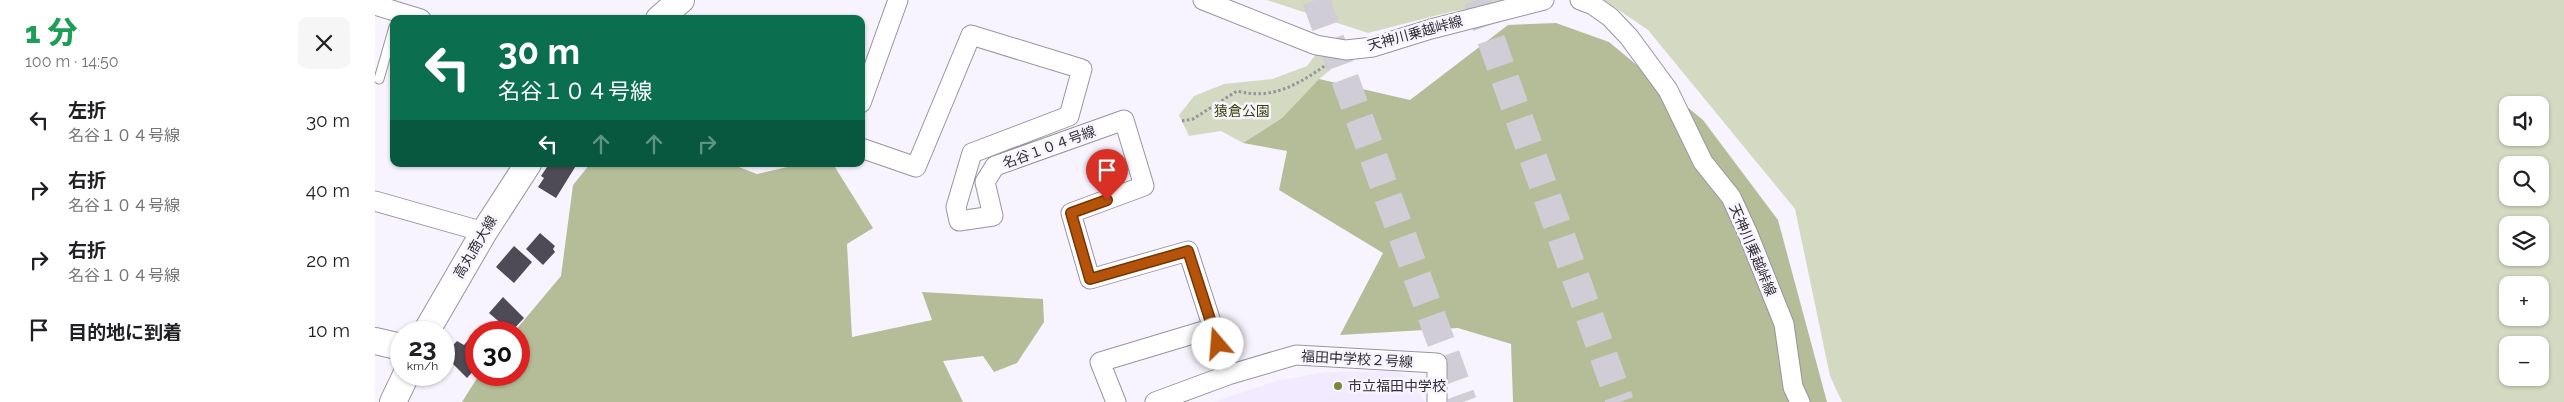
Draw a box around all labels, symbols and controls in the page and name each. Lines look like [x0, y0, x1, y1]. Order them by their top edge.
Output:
street label: 天神川乗越峠線 [1366, 13, 1464, 53]
text: 1 分 [25, 15, 78, 50]
button: close [298, 17, 350, 69]
text: 30 m [498, 31, 580, 72]
icon: left [415, 35, 480, 100]
text: 100 m · 14:50 [25, 52, 119, 71]
text: 名谷１０４号線 [498, 78, 652, 104]
map controls [2499, 96, 2549, 386]
button: sound [2499, 96, 2549, 146]
text: 左折 [68, 99, 106, 121]
park label: 猿倉公園 [1214, 103, 1270, 119]
icon: left [25, 106, 53, 134]
text: 30 m [306, 109, 350, 131]
street label: 名谷１０４号線 [1000, 123, 1098, 171]
text: 名谷１０４号線 [68, 126, 180, 145]
icon: left [534, 130, 562, 158]
icon: ahead [587, 130, 615, 158]
icon: ahead [640, 130, 668, 158]
icon: right [693, 130, 721, 158]
pin [1086, 149, 1128, 200]
icon: arrive [1093, 156, 1121, 184]
button: search [2499, 156, 2549, 206]
text: 右折 [68, 169, 106, 191]
icon: right [25, 176, 53, 204]
text: 40 m [306, 179, 350, 201]
text: 名谷１０４号線 [68, 196, 180, 215]
street label: 天神川乗越峠線 [1726, 202, 1780, 298]
street label: 高丸商大線 [450, 213, 500, 281]
button: layers [2499, 216, 2549, 266]
text: 右折 [68, 239, 106, 261]
icon: right [25, 246, 53, 274]
text: 20 m [306, 249, 350, 271]
text: 名谷１０４号線 [68, 266, 180, 285]
button: + [2499, 276, 2549, 326]
icon: arrive [25, 316, 53, 344]
position arrow [1191, 317, 1243, 369]
text: 10 m [308, 319, 350, 341]
text: 目的地に到着 [68, 321, 182, 343]
speed limit sign: 30 [465, 321, 530, 386]
text: 23 [408, 332, 437, 362]
button: − [2499, 336, 2549, 386]
street label: 福田中学校２号線 [1301, 348, 1413, 370]
text: km/h [407, 359, 438, 373]
place label: 市立福田中学校 [1348, 378, 1446, 394]
marker: 市立福田中学校 [1332, 380, 1344, 392]

